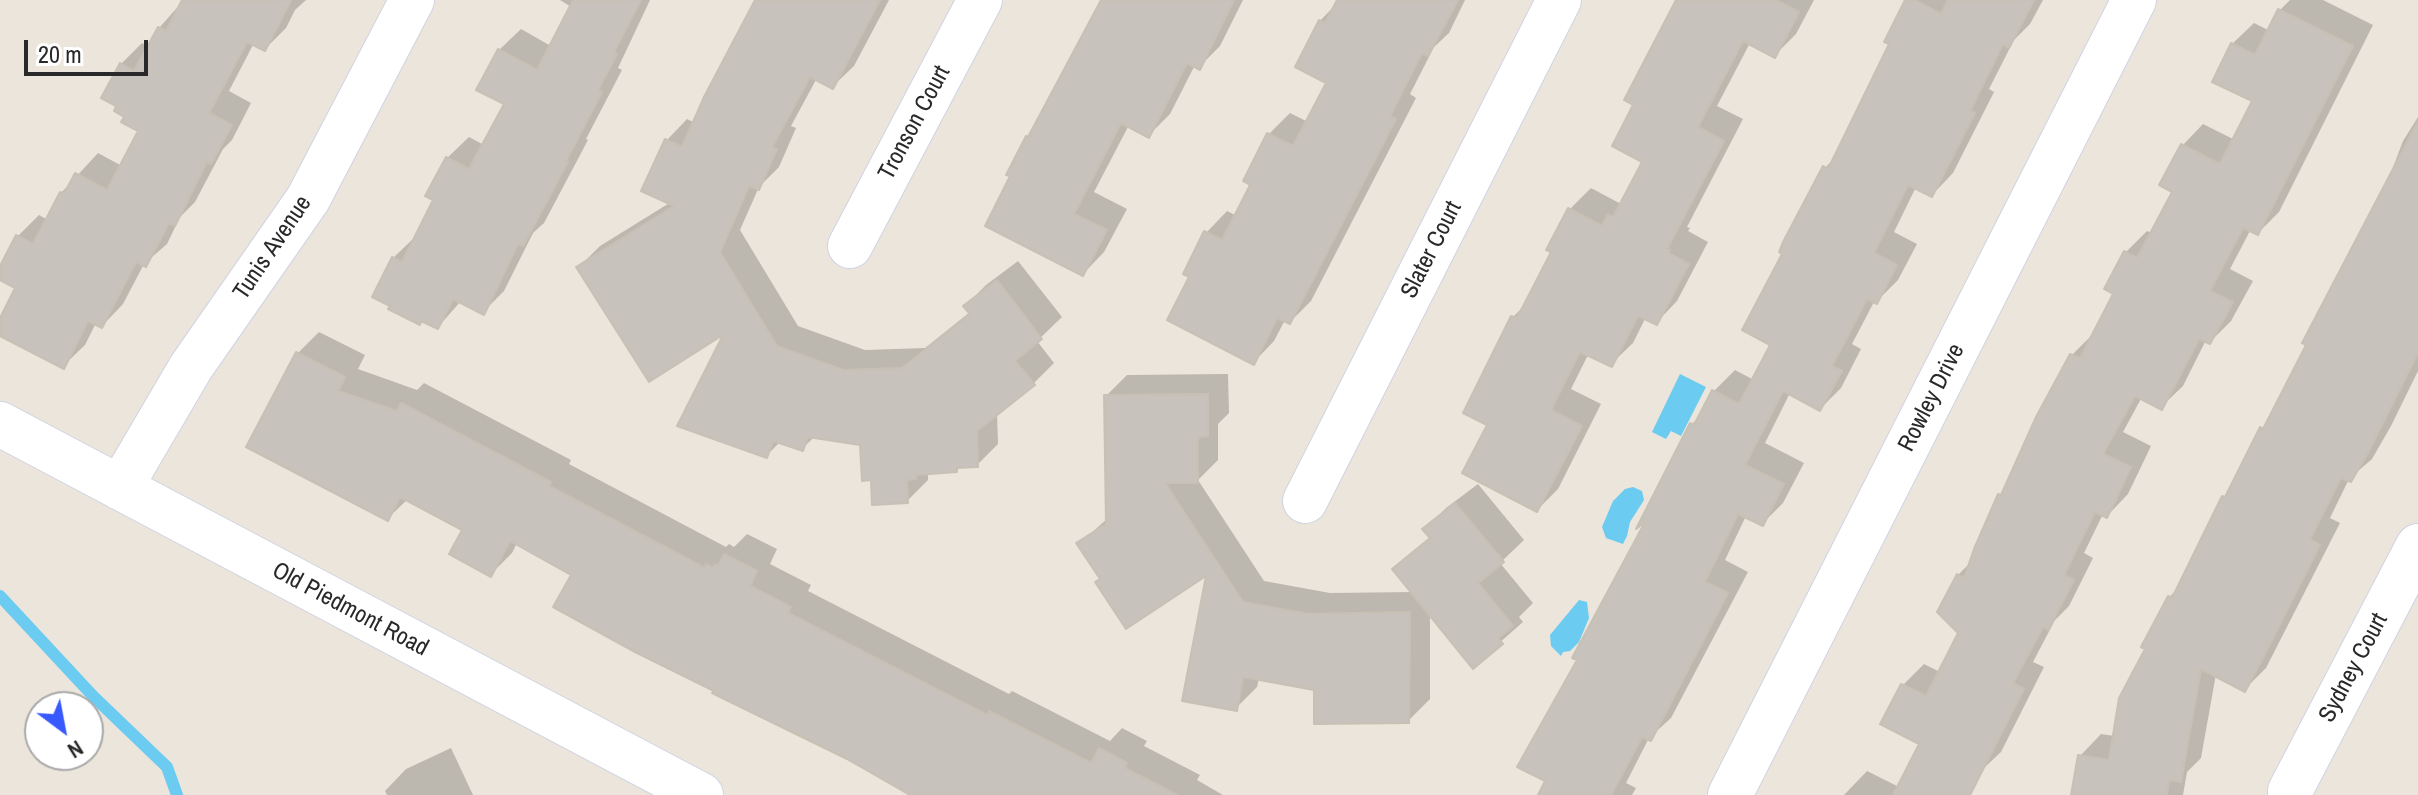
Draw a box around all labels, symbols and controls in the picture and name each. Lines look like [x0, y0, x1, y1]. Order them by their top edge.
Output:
scale bar [28, 24, 152, 74]
text: 20 m [38, 38, 82, 70]
street label: Tronson Court [873, 61, 957, 185]
street label: Tunis Avenue [228, 190, 318, 306]
street label: Slater Court [1395, 197, 1469, 303]
street label: Rowley Drive [1893, 339, 1971, 457]
street label: Old Piedmont Road [267, 557, 433, 663]
street label: Sydney Court [2313, 609, 2395, 727]
north arrow [24, 691, 104, 771]
text: N [62, 733, 89, 766]

